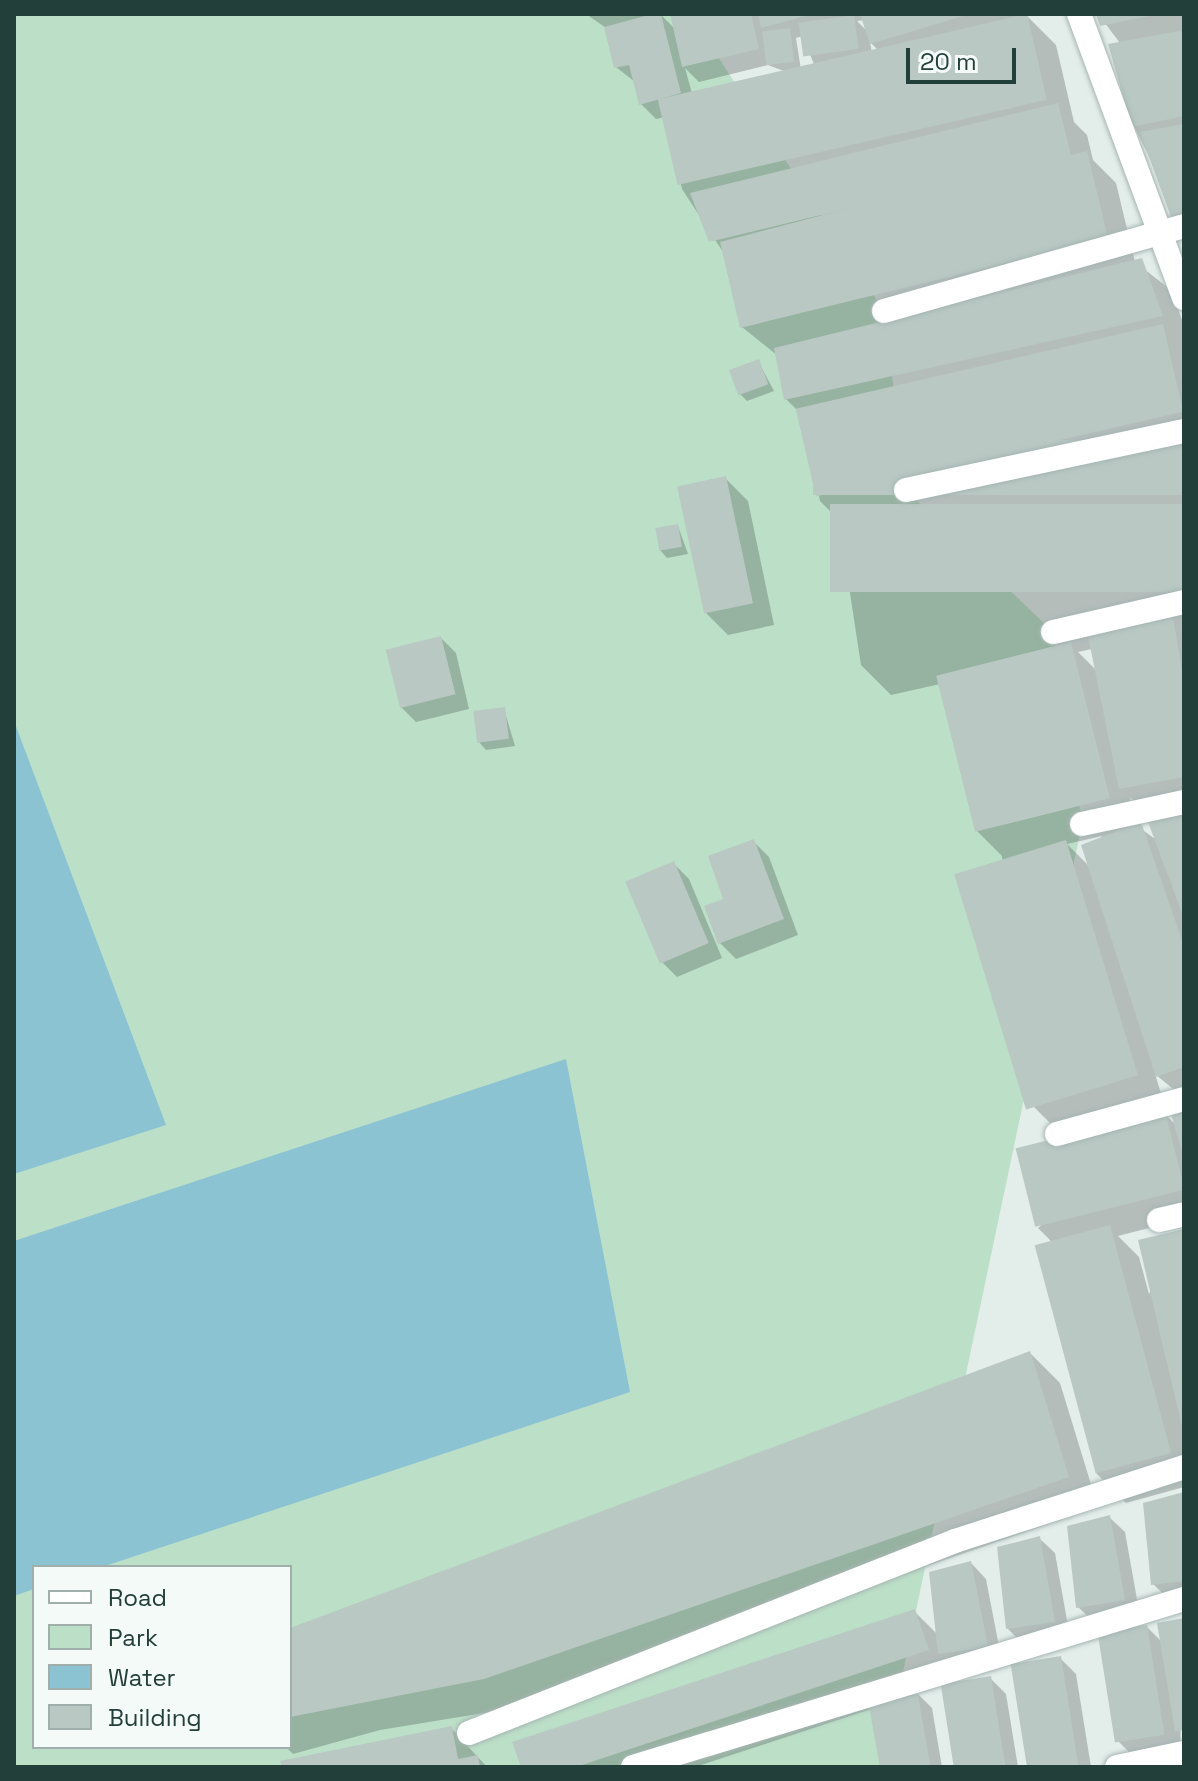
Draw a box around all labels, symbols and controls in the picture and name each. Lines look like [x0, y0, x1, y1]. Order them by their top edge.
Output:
scale bar [910, 32, 1020, 82]
text: 20 m [920, 46, 977, 77]
legend [32, 1565, 292, 1749]
text: Road [108, 1582, 167, 1613]
text: Park [108, 1622, 158, 1653]
text: Water [108, 1662, 176, 1693]
text: Building [108, 1702, 202, 1733]

